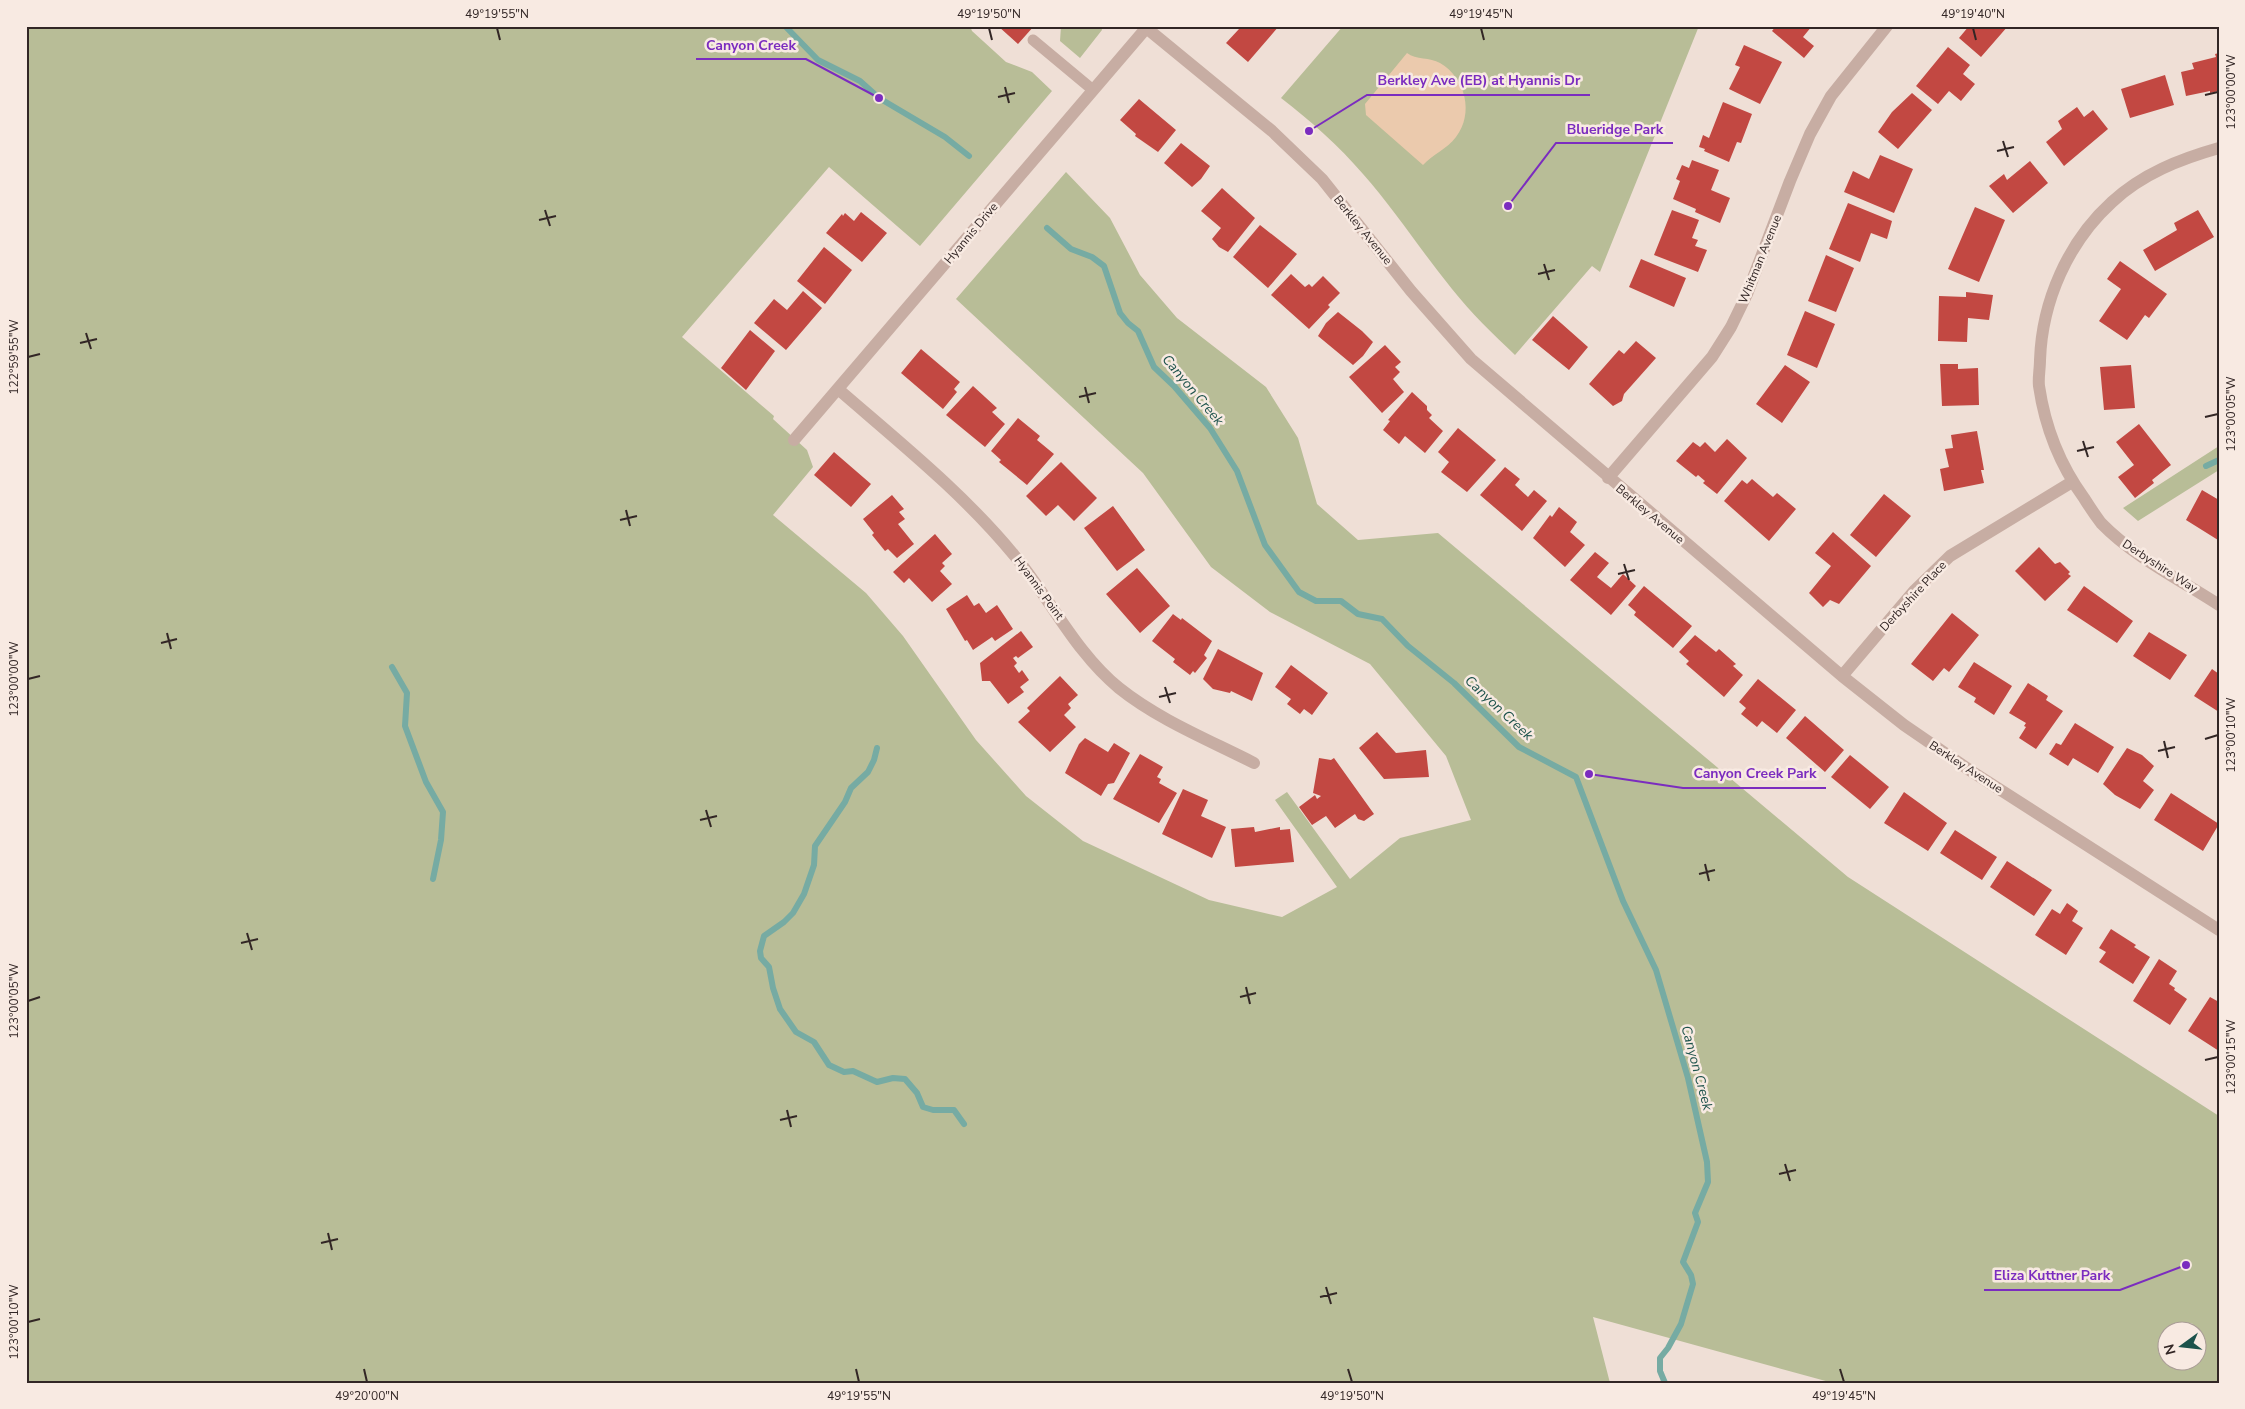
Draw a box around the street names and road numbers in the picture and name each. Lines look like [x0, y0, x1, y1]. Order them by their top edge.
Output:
street label: Berkley Avenue [1330, 192, 1396, 268]
street label: Hyannis Drive [941, 199, 1001, 267]
street label: Whitman Avenue [1735, 212, 1785, 306]
street label: Berkley Avenue [1612, 481, 1688, 547]
street label: Derbyshire Way [2119, 536, 2201, 597]
street label: Hyannis Point [1011, 553, 1068, 624]
street label: Derbyshire Place [1876, 557, 1950, 635]
street label: Berkley Avenue [1926, 737, 2006, 797]

